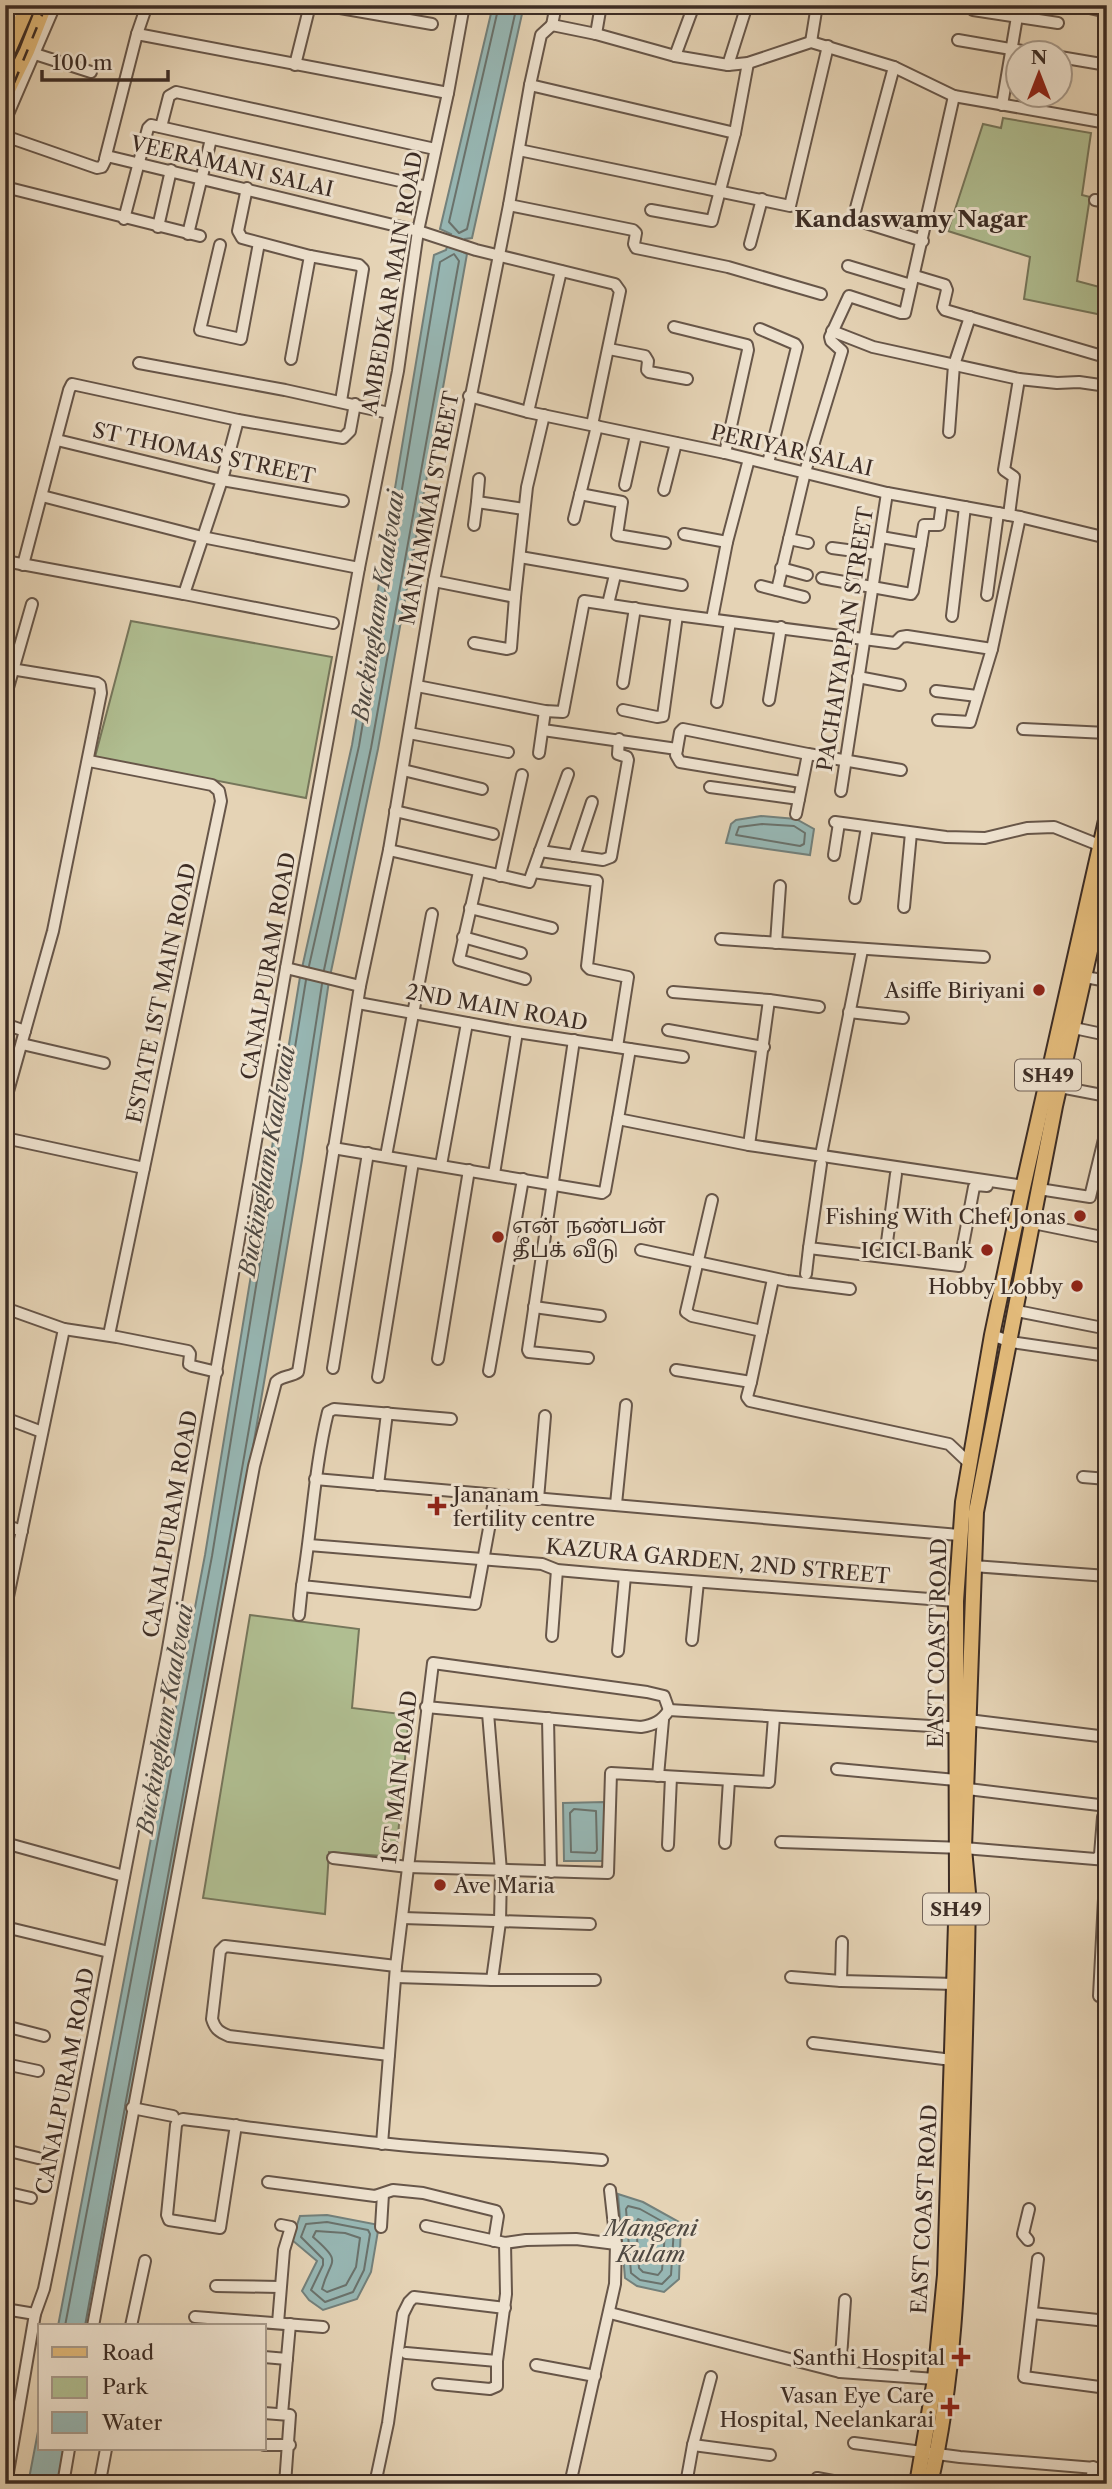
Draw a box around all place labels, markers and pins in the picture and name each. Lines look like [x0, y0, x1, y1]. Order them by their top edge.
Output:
place label: Asiffe Biriyani [884, 978, 1025, 1003]
marker: Asiffe Biriyani [1031, 982, 1047, 998]
place label: Fishing With Chef Jonas [825, 1204, 1066, 1229]
marker: Fishing With Chef Jonas [1072, 1208, 1088, 1224]
place label: என் நண்பன் தீபக் வீடு [512, 1213, 666, 1264]
marker: என் நண்பன் தீபக் வீடு [490, 1229, 506, 1245]
place label: ICICI Bank [861, 1238, 974, 1263]
marker: ICICI Bank [979, 1242, 995, 1258]
place label: Hobby Lobby [928, 1274, 1063, 1299]
marker: Hobby Lobby [1069, 1278, 1085, 1294]
place label: Jananam fertility centre [450, 1482, 595, 1531]
marker: Jananam fertility centre [427, 1496, 447, 1516]
place label: Ave Maria [453, 1873, 556, 1898]
marker: Ave Maria [432, 1877, 448, 1893]
place label: Santhi Hospital [792, 2345, 945, 2370]
marker: Santhi Hospital [951, 2347, 971, 2367]
place label: Vasan Eye Care Hospital, Neelankarai [719, 2383, 934, 2432]
marker: Vasan Eye Care Hospital, Neelankarai [940, 2397, 960, 2417]

